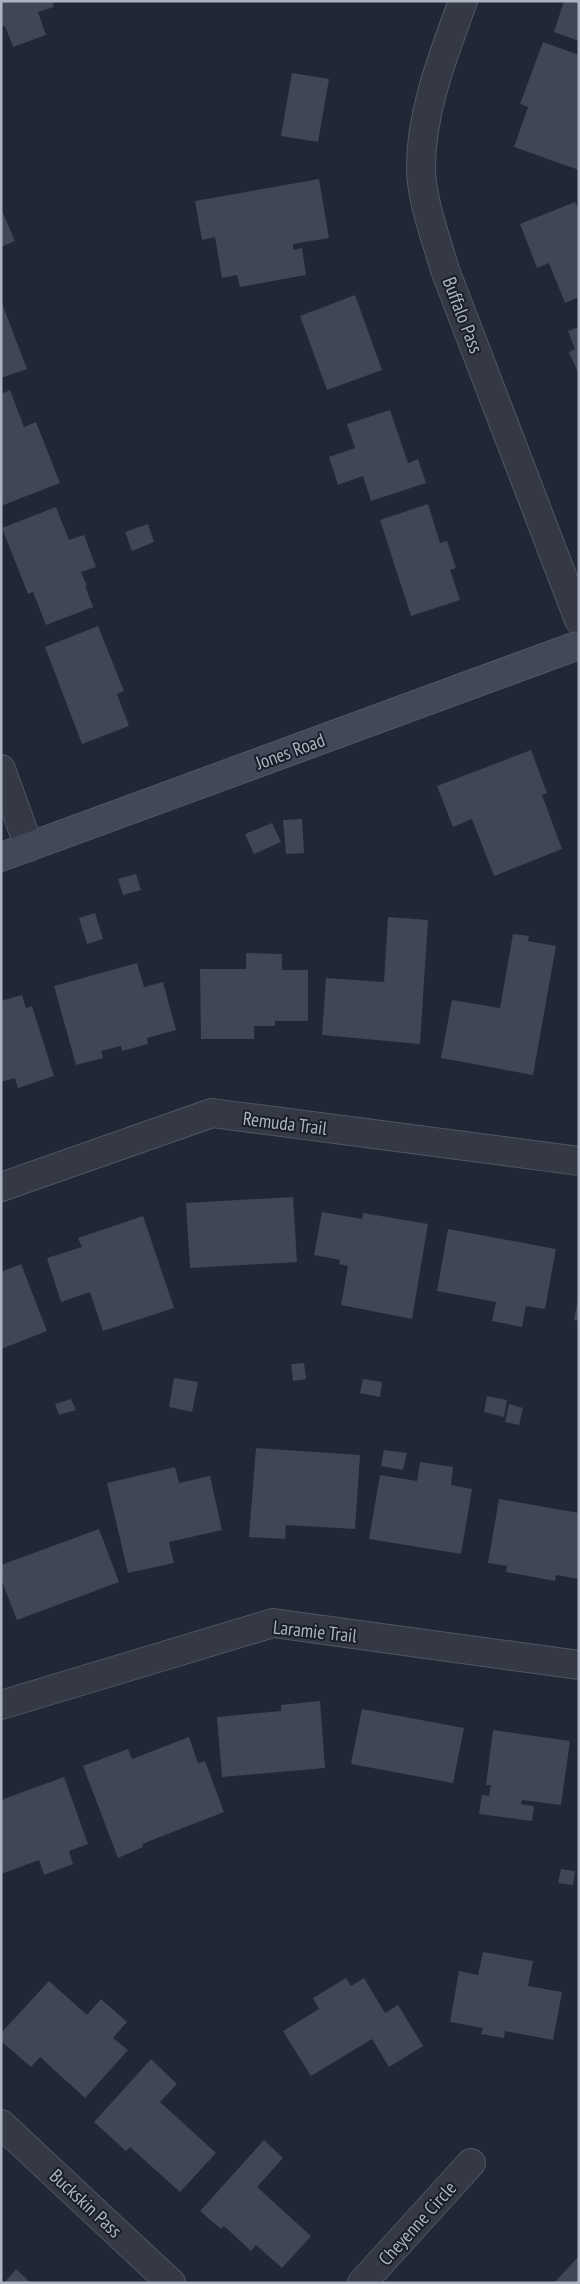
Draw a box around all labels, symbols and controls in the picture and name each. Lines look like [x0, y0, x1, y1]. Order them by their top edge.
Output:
street label: Buffalo Pass [438, 273, 488, 357]
street label: Jones Road [251, 727, 328, 775]
street label: Remuda Trail [242, 1106, 329, 1140]
street label: Laramie Trail [272, 1615, 359, 1647]
street label: Buckskin Pass [45, 2163, 127, 2243]
street label: Cheyenne Circle [373, 2176, 461, 2270]

